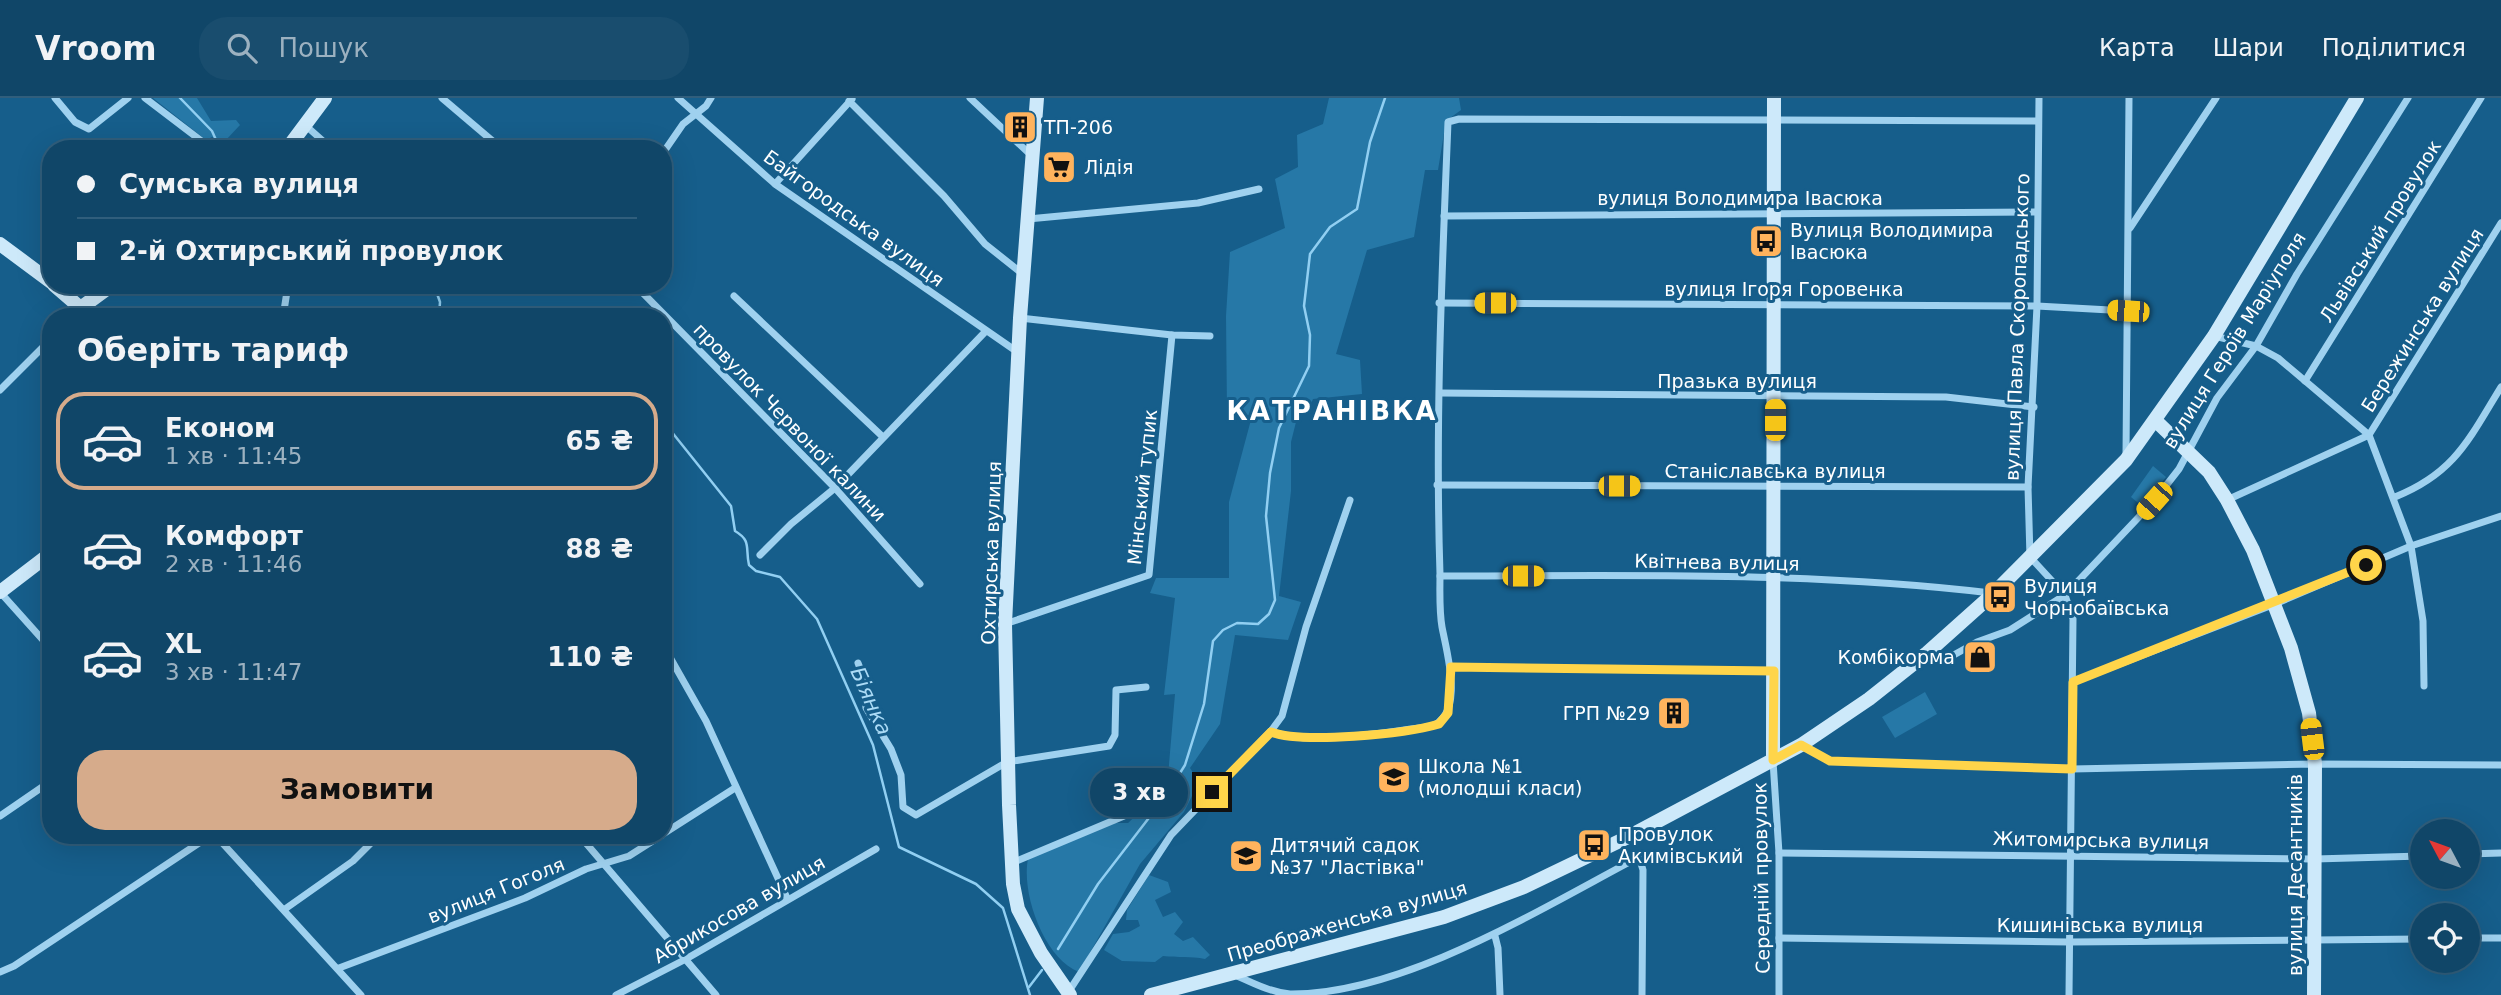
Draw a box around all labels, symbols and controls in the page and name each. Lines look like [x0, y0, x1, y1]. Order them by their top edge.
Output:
search box [199, 17, 689, 80]
text: Vroom [35, 29, 157, 68]
icon: search [223, 29, 261, 67]
text: Пошук [279, 33, 369, 63]
text: Карта [2099, 34, 2175, 62]
text: Шари [2213, 34, 2284, 62]
text: Поділитися [2322, 34, 2466, 62]
building icon: ТП-206 [1001, 108, 1039, 146]
place label: ТП-206 [1043, 116, 1113, 138]
street label: Львівський провулок [2315, 136, 2445, 326]
street label: Байгородська вулиця [760, 145, 948, 291]
supermarket icon: Лідія [1040, 148, 1078, 186]
place label: Лідія [1084, 156, 1133, 178]
text: Сумська вулиця [119, 169, 359, 199]
street label: вулиця Павла Скоропадського [2001, 173, 2033, 481]
street label: вулиця Володимира Івасюка [1597, 187, 1883, 209]
place label: Вулиця Володимира Івасюка [1790, 219, 1993, 263]
bus stop icon: Вулиця Володимира Івасюка [1747, 222, 1785, 260]
street label: Бережинська вулиця [2356, 224, 2488, 416]
street label: вулиця Героїв Маріуполя [2158, 228, 2310, 452]
text: 2-й Охтирський провулок [119, 236, 503, 266]
street label: вулиця Ігоря Горовенка [1664, 278, 1904, 300]
car [1475, 293, 1517, 314]
car [2107, 299, 2150, 323]
street label: провулок Червоної калини [689, 318, 891, 526]
text: Оберіть тариф [77, 331, 349, 369]
street label: Празька вулиця [1657, 370, 1817, 392]
district label: КАТРАНІВКА [1227, 396, 1437, 426]
car [1765, 399, 1786, 441]
street label: Мінський тупик [1123, 408, 1161, 566]
icon: car [81, 410, 144, 473]
text: Економ [165, 413, 275, 443]
text: 65 ₴ [565, 426, 633, 456]
text: 1 хв · 11:45 [165, 443, 302, 469]
street label: Станіславська вулиця [1664, 460, 1886, 482]
street label: Охтирська вулиця [977, 461, 1005, 645]
car [1599, 476, 1641, 497]
car [2133, 478, 2176, 524]
icon: car [81, 518, 144, 581]
text: Комфорт [165, 521, 303, 551]
text: 88 ₴ [565, 534, 633, 564]
route start [2350, 549, 2382, 581]
street label: Квітнева вулиця [1634, 550, 1800, 574]
text: 2 хв · 11:46 [165, 551, 302, 577]
car [1503, 566, 1545, 587]
place label: Вулиця Чорнобаївська [2024, 575, 2169, 619]
bus stop icon: Вулиця Чорнобаївська [1981, 578, 2019, 616]
icon: car [81, 626, 144, 689]
text: XL [165, 629, 202, 659]
shop icon: Комбікорма [1961, 638, 1999, 676]
text: 110 ₴ [547, 642, 633, 672]
place label: Комбікорма [1837, 646, 1955, 668]
text: 3 хв · 11:47 [165, 659, 302, 685]
water label: Біянка [845, 663, 897, 739]
building icon: ГРП №29 [1655, 694, 1693, 732]
place label: ГРП №29 [1563, 702, 1650, 724]
car [2300, 717, 2325, 761]
button: Замовити [77, 750, 637, 830]
place label: Школа №1 (молодші класи) [1418, 755, 1582, 799]
school or university icon: Школа №1 (молодші класи) [1375, 758, 1413, 796]
callout: 3 хв [1090, 768, 1188, 816]
street label: вулиця Десантників [2284, 774, 2306, 976]
route end [1196, 776, 1228, 808]
text: 3 хв [1112, 779, 1166, 805]
street label: Середній провулок [1748, 782, 1774, 974]
north arrow [2410, 819, 2480, 889]
map controls [2410, 819, 2480, 973]
place label: Провулок Акимівський [1618, 823, 1743, 867]
bus stop icon: Провулок Акимівський [1575, 826, 1613, 864]
street label: Житомирська вулиця [1993, 827, 2209, 853]
place label: Дитячий садок №37 "Ластівка" [1270, 834, 1425, 878]
school or university icon: Дитячий садок №37 "Ластівка" [1227, 837, 1265, 875]
street label: Абрикосова вулиця [649, 851, 829, 967]
street label: вулиця Гоголя [424, 853, 568, 927]
street label: Преображенська вулиця [1225, 876, 1469, 966]
button: locate [2410, 903, 2480, 973]
street label: Кишинівська вулиця [1997, 914, 2203, 936]

